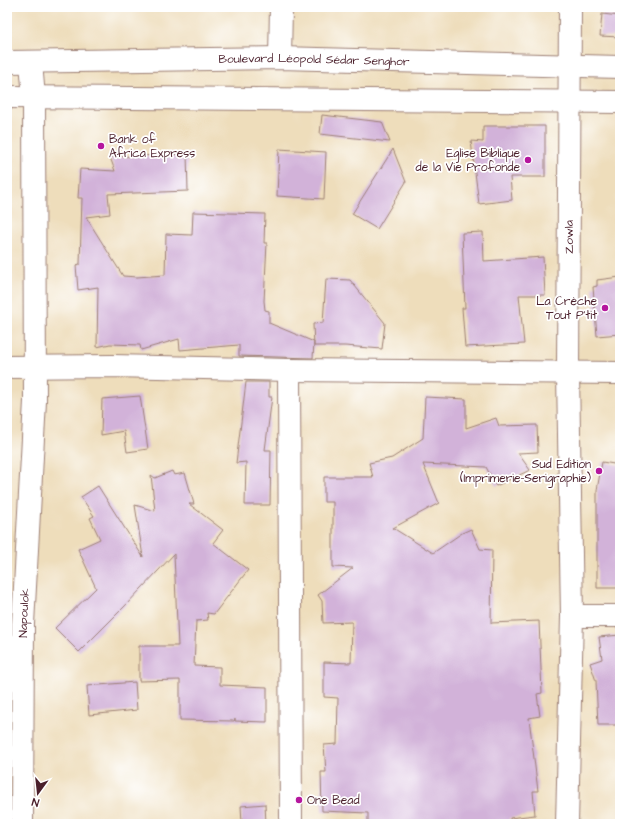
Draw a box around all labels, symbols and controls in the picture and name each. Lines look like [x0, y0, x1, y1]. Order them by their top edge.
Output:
street label: Boulevard Léopold Sédar Senghor [218, 50, 410, 71]
place label: Bank of Africa Express [109, 131, 195, 162]
marker: Bank of Africa Express [96, 141, 106, 151]
place label: Eglise Biblique de la Vie Profonde [416, 145, 521, 176]
marker: Eglise Biblique de la Vie Profonde [523, 155, 533, 165]
street label: Zowla [561, 220, 578, 254]
place label: La Crèche Tout P'tit [536, 293, 598, 324]
marker: La Crèche Tout P'tit [600, 303, 610, 313]
place label: Sud Edition (Imprimerie-Serigraphie) [460, 456, 591, 488]
marker: Sud Edition (Imprimerie-Serigraphie) [594, 466, 604, 476]
street label: Napoulok [15, 587, 34, 638]
north arrow [18, 773, 58, 813]
place label: One Bead [307, 792, 360, 809]
text: N [30, 794, 41, 810]
marker: One Bead [294, 795, 304, 805]

